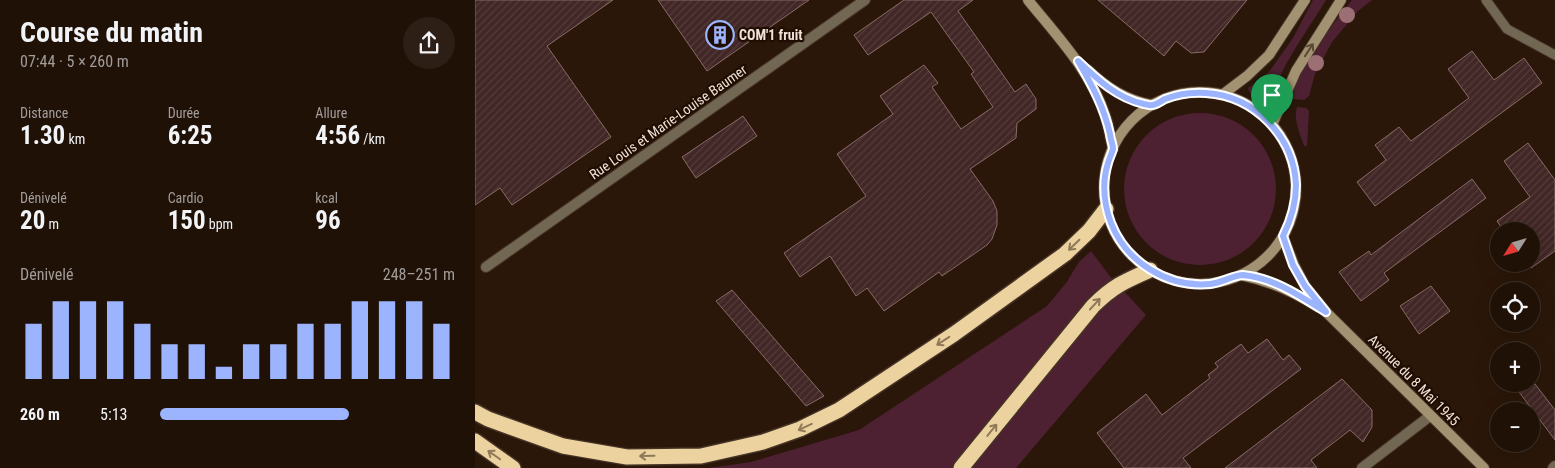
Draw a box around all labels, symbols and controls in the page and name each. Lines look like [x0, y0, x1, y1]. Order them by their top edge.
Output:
text: Course du matin [20, 16, 203, 49]
button: share [403, 17, 455, 69]
building icon: COM'1 fruit [705, 20, 735, 50]
place label: COM'1 fruit [739, 27, 803, 43]
one-way arrow [1304, 44, 1314, 58]
text: 07:44 · 5 × 260 m [20, 52, 129, 71]
street label: Rue Louis et Marie-Louise Baumer [586, 61, 750, 183]
pin [1251, 74, 1293, 125]
icon: arrive [1258, 81, 1286, 109]
text: Distance [20, 105, 68, 121]
text: Durée [168, 105, 200, 121]
text: Allure [315, 105, 347, 121]
text: 1.30 [20, 121, 65, 150]
text: 6:25 [168, 121, 212, 150]
text: 4:56 [315, 121, 360, 150]
text: km [65, 131, 85, 147]
text: /km [360, 131, 385, 147]
text: Dénivelé [20, 190, 67, 206]
text: Cardio [168, 190, 204, 206]
text: kcal [315, 190, 338, 206]
text: 20 [20, 206, 45, 235]
text: 150 [168, 206, 206, 235]
text: 96 [315, 206, 341, 235]
text: m [45, 216, 59, 232]
text: bpm [206, 216, 233, 232]
north arrow [1490, 222, 1540, 272]
map controls [1490, 222, 1540, 452]
one-way arrow [1068, 239, 1080, 252]
text: Dénivelé [20, 265, 73, 284]
text: 248–251 m [383, 265, 455, 284]
button: locate [1490, 282, 1540, 332]
one-way arrow [1089, 298, 1101, 311]
street label: Avenue du 8 Mai 1945 [1365, 331, 1463, 429]
one-way arrow [937, 337, 951, 347]
button: + [1490, 342, 1540, 392]
button: − [1490, 402, 1540, 452]
text: 260 m [20, 405, 60, 424]
text: 5:13 [100, 405, 127, 424]
one-way arrow [798, 422, 813, 432]
one-way arrow [986, 424, 997, 437]
one-way arrow [487, 450, 501, 460]
one-way arrow [639, 451, 656, 461]

